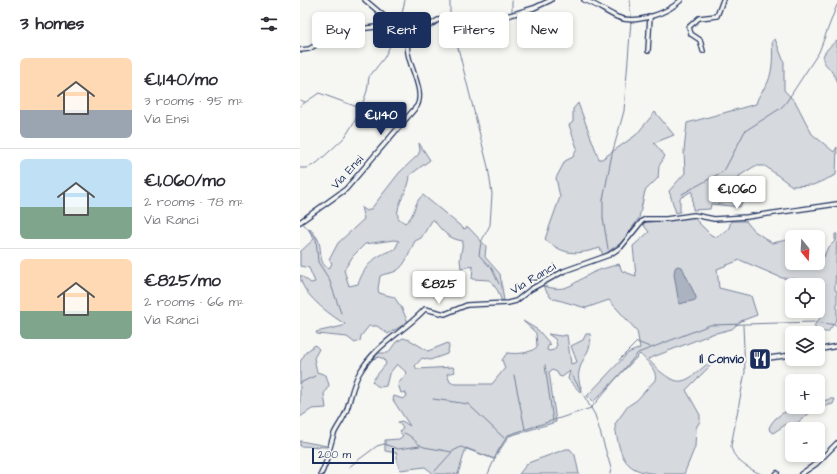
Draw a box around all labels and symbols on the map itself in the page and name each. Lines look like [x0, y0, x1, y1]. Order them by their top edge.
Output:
pin: €1,140 [348, 102, 414, 136]
street label: Via Ensi [327, 151, 368, 193]
pin: €1,060 [704, 176, 770, 210]
north arrow [785, 230, 825, 270]
street label: Via Ranci [507, 258, 559, 299]
pin: €825 [415, 271, 463, 305]
restaurant icon: Il Convio [747, 346, 773, 372]
place label: Il Convio [699, 351, 744, 368]
scale bar [312, 446, 394, 465]

